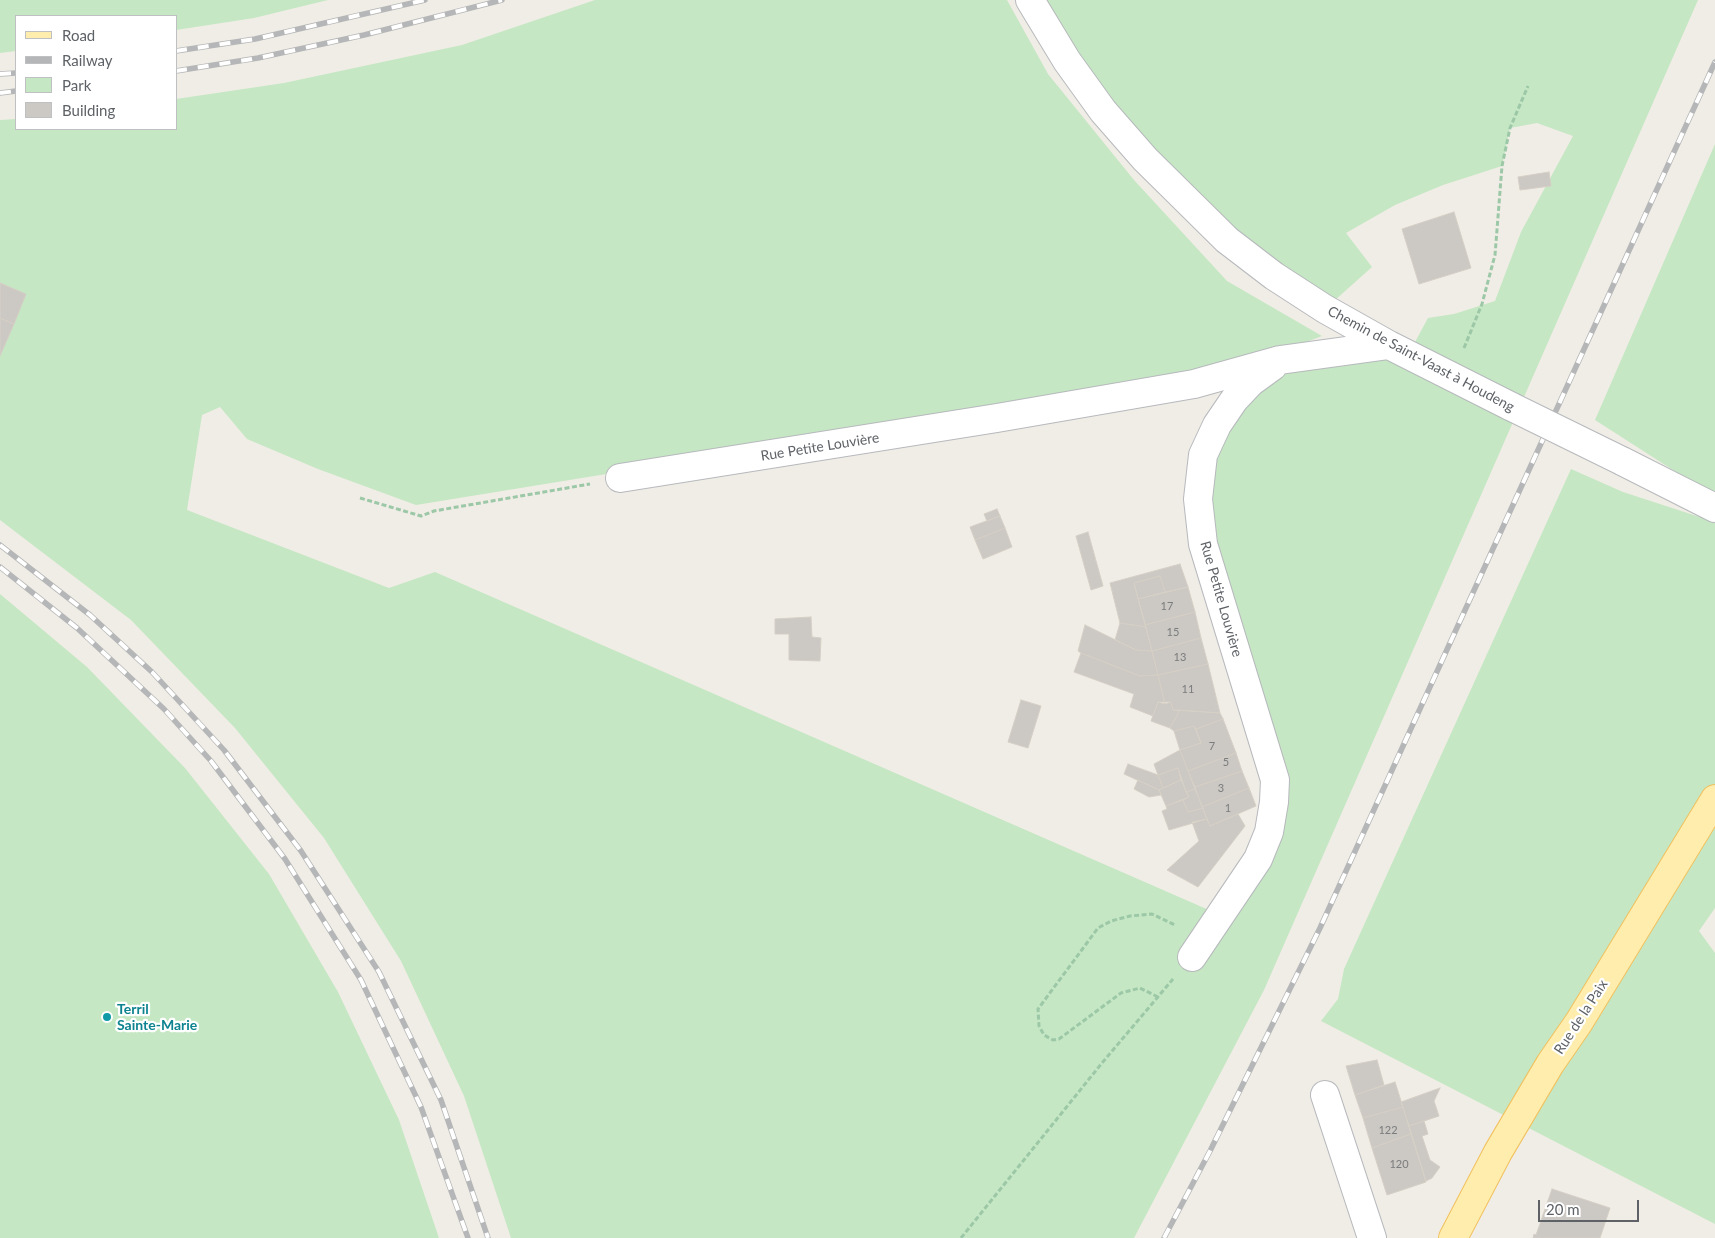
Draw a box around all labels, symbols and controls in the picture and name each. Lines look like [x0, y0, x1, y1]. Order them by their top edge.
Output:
legend [15, 15, 178, 130]
text: Road [62, 26, 95, 44]
text: Railway [62, 51, 113, 69]
text: Park [62, 76, 91, 94]
text: Building [62, 101, 115, 119]
street label: Chemin de Saint-Vaast à Houdeng [1325, 303, 1517, 415]
street label: Rue Petite Louvière [760, 429, 880, 465]
street label: Rue Petite Louvière [1196, 539, 1246, 659]
house number: 17 [1161, 599, 1173, 613]
house number: 15 [1167, 625, 1179, 639]
house number: 13 [1174, 650, 1186, 664]
house number: 11 [1182, 682, 1194, 696]
house number: 7 [1209, 739, 1215, 753]
house number: 5 [1223, 755, 1229, 769]
house number: 3 [1218, 781, 1224, 795]
house number: 1 [1225, 801, 1231, 815]
street label: Rue de la Paix [1551, 977, 1611, 1057]
place label: Terril Sainte-Marie [117, 1001, 197, 1034]
marker: Terril Sainte-Marie [101, 1011, 113, 1023]
house number: 122 [1378, 1123, 1398, 1137]
house number: 120 [1389, 1157, 1409, 1171]
scale bar [1540, 1190, 1641, 1222]
text: 20 m [1546, 1200, 1580, 1218]

